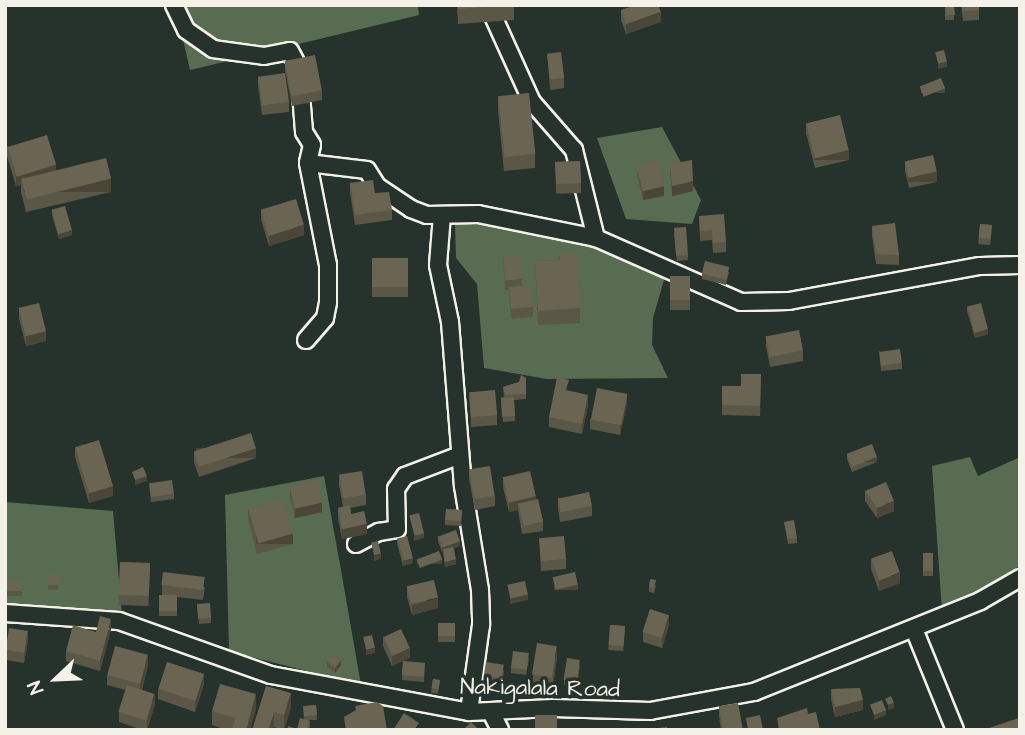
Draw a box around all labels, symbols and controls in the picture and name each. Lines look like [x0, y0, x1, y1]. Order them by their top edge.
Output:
north arrow [21, 644, 91, 714]
street label: Nakigalala Road [460, 673, 620, 703]
text: N [21, 677, 51, 698]

